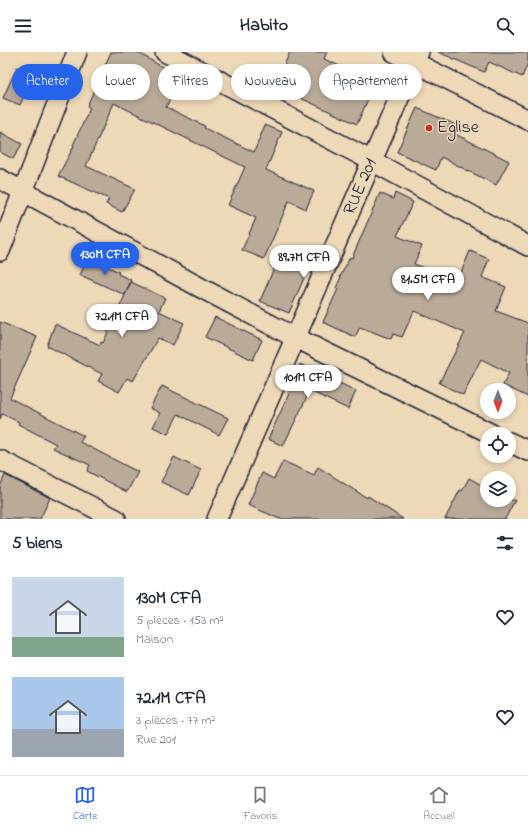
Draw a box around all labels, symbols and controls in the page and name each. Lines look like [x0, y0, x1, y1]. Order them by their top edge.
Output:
text: Habito [240, 13, 288, 39]
icon: menu [12, 15, 34, 37]
icon: search [494, 15, 516, 37]
chip: Acheter [12, 64, 83, 100]
chip: Louer [91, 64, 150, 100]
chip: Filtres [158, 64, 223, 100]
chip: Nouveau [231, 64, 311, 100]
chip: Appartement [319, 64, 422, 100]
place label: Eglise [437, 115, 480, 142]
marker: Eglise [424, 123, 434, 133]
street label: RUE 201 [337, 154, 385, 219]
pin: 130M CFA [64, 242, 146, 276]
text: 130M CFA [80, 245, 130, 264]
pin: 89.7M CFA [258, 245, 350, 279]
text: 89.7M CFA [278, 248, 330, 267]
pin: 81.5M CFA [382, 267, 474, 301]
text: 81.5M CFA [401, 270, 455, 289]
pin: 72.1M CFA [76, 304, 168, 338]
text: 72.1M CFA [95, 307, 149, 326]
pin: 101M CFA [267, 365, 349, 399]
text: 101M CFA [284, 368, 332, 387]
north arrow [480, 383, 516, 419]
map controls [480, 383, 516, 507]
button: locate [480, 427, 516, 463]
button: layers [480, 471, 516, 507]
text: 5 biens [12, 531, 63, 556]
icon: filters [494, 532, 516, 554]
text: 130M CFA [136, 586, 201, 611]
icon: home [44, 593, 92, 641]
icon: heart [494, 606, 516, 628]
text: 5 pièces · 153 m² [136, 611, 224, 630]
text: Maison [136, 630, 173, 649]
text: 72.1M CFA [136, 686, 206, 711]
icon: home [44, 693, 92, 741]
icon: heart [494, 706, 516, 728]
text: 3 pièces · 77 m² [136, 711, 215, 730]
text: Rue 201 [136, 730, 176, 749]
tab: Carte [73, 784, 97, 824]
tab: Favoris [243, 784, 277, 824]
tab: Accueil [423, 784, 455, 824]

